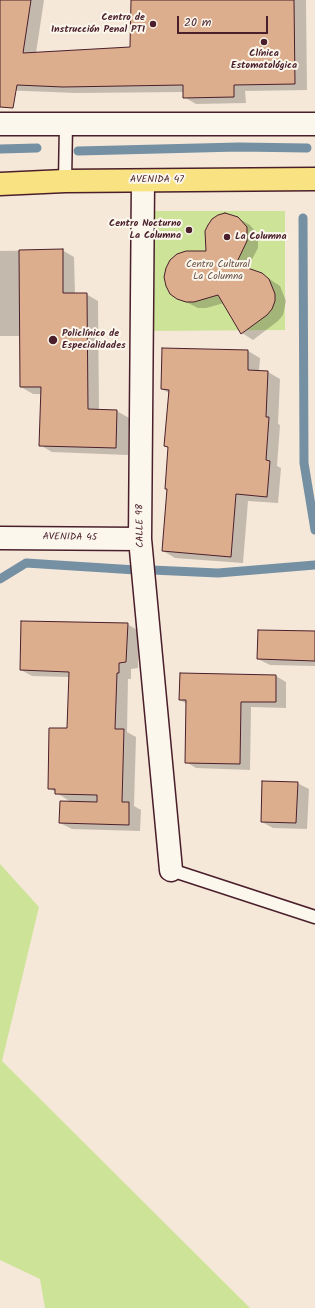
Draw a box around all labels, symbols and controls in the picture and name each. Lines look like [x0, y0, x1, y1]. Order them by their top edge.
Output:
scale bar [179, 8, 270, 34]
place label: Centro de Instrucción Penal PTI [51, 12, 145, 36]
text: 20 m [184, 13, 211, 32]
marker: Centro de Instrucción Penal PTI [148, 19, 158, 29]
marker: Clínica Estomatológica [259, 37, 269, 47]
place label: Clínica Estomatológica [231, 48, 297, 72]
street label: AVENIDA 47 [130, 174, 184, 186]
place label: Centro Nocturno La Columna [109, 218, 181, 242]
marker: Centro Nocturno La Columna [184, 225, 194, 235]
place label: La Columna [235, 231, 286, 243]
marker: La Columna [222, 232, 232, 242]
park label: Centro Cultural La Columna [186, 259, 250, 282]
place label: Policlínico de Especialidades [62, 328, 126, 352]
marker: Policlínico de Especialidades [47, 334, 59, 346]
street label: CALLE 98 [135, 504, 147, 548]
street label: AVENIDA 45 [43, 532, 97, 544]

